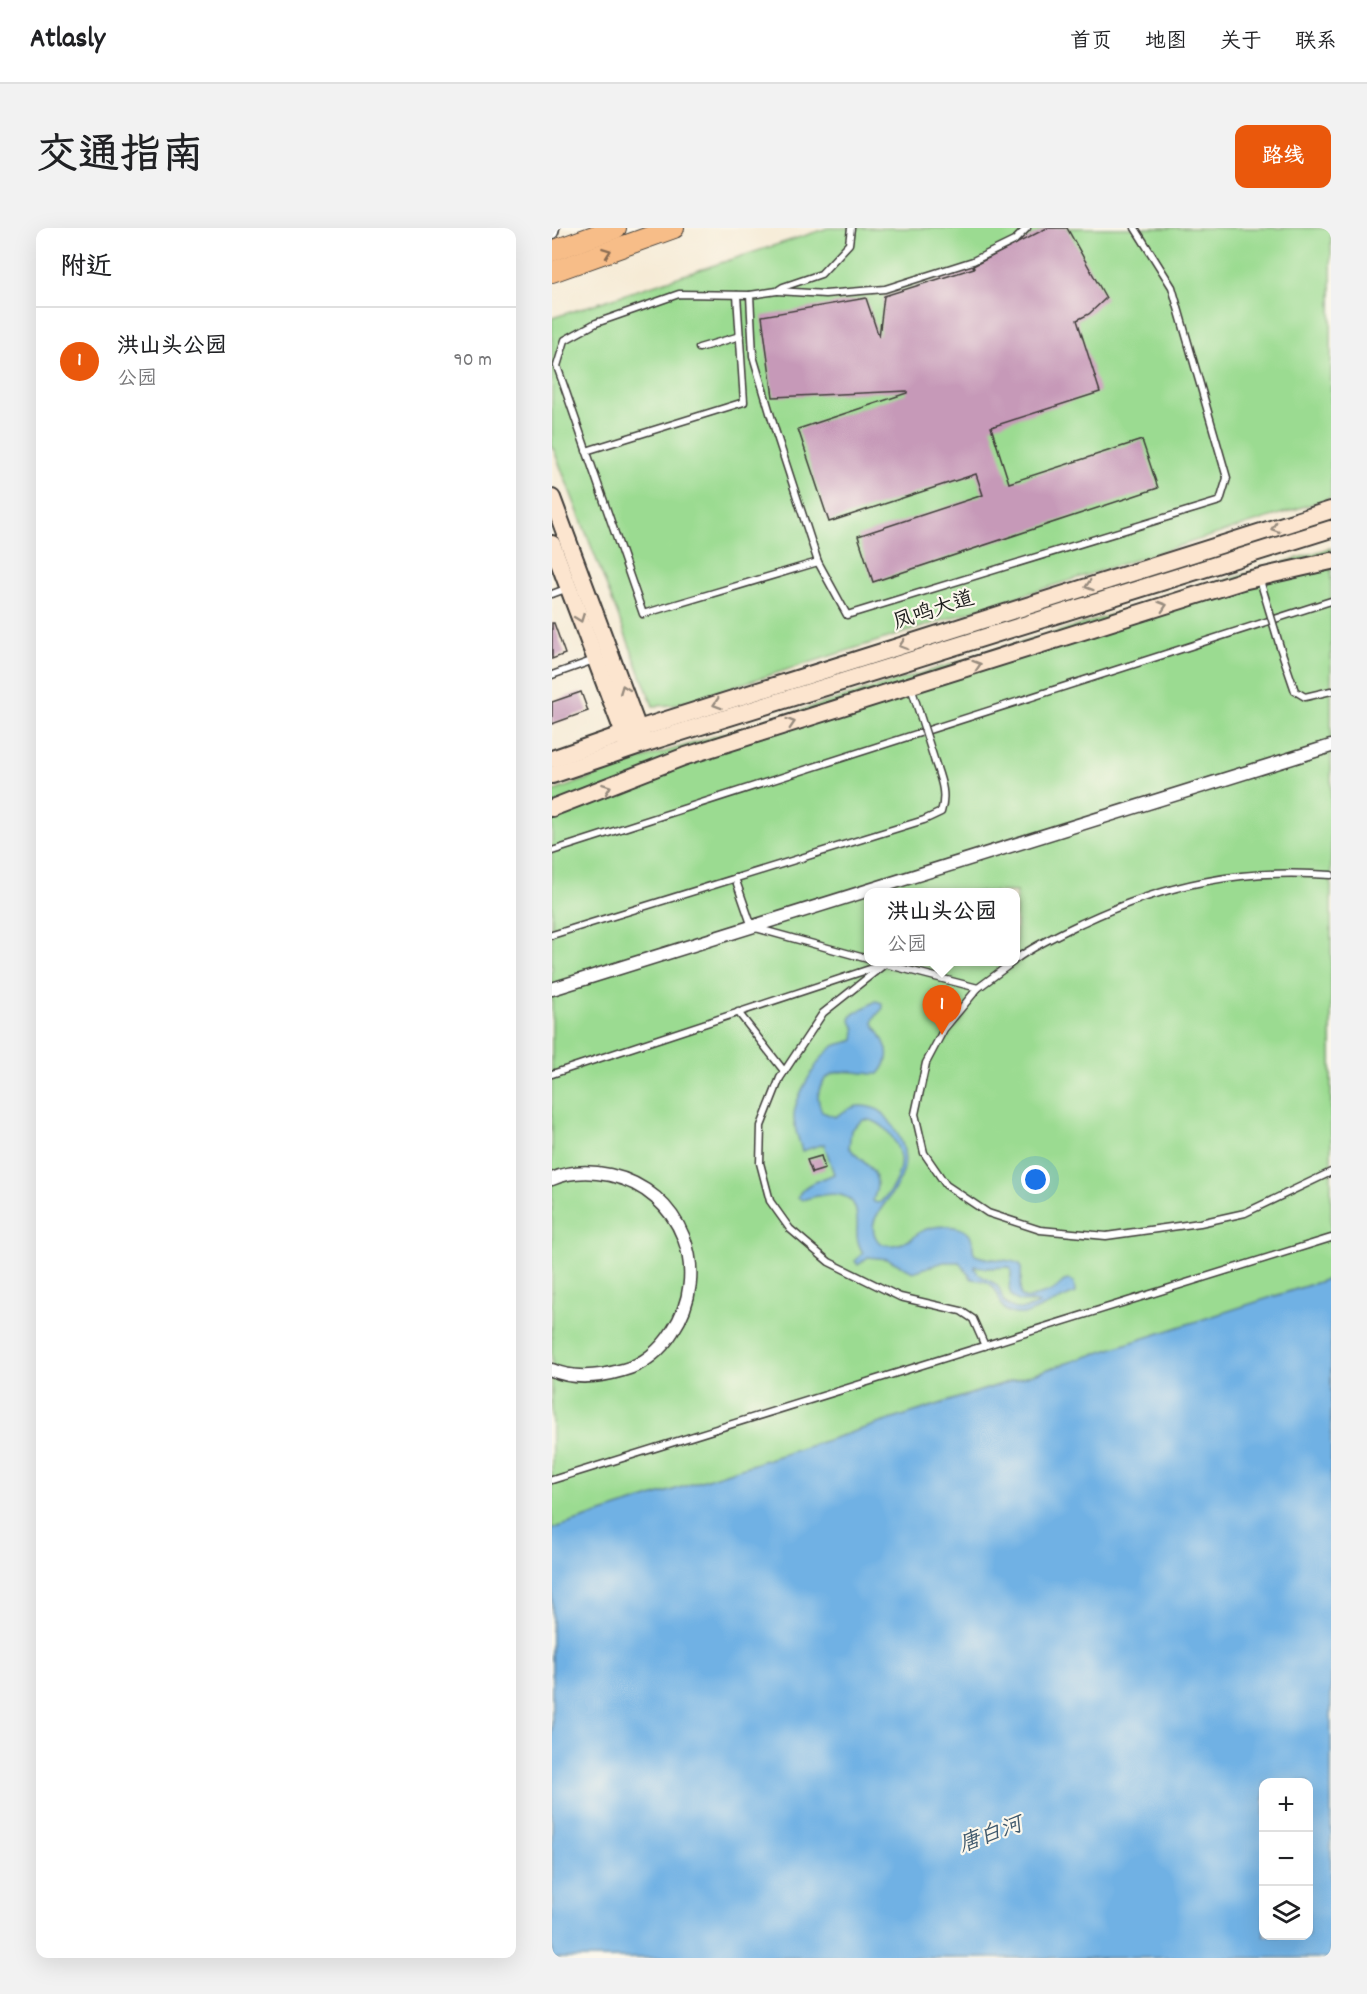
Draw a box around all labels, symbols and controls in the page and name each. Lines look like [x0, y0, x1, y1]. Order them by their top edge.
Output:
text: Atlasly [30, 21, 105, 61]
text: 首页 [1070, 28, 1112, 58]
text: 地图 [1145, 28, 1187, 58]
text: 关于 [1220, 28, 1262, 58]
text: 联系 [1295, 28, 1337, 58]
button: 路线 [1235, 125, 1331, 188]
text: 交通指南 [36, 129, 204, 189]
one-way arrow [601, 247, 612, 260]
text: 附近 [60, 250, 112, 287]
text: 洪山头公园 [117, 332, 227, 363]
text: 1 [77, 347, 82, 375]
text: 90 m [454, 347, 492, 375]
text: 公园 [117, 366, 157, 394]
one-way arrow [1270, 520, 1281, 533]
one-way arrow [1084, 579, 1095, 591]
street label: 凤鸣大道 [889, 585, 979, 639]
one-way arrow [1157, 601, 1168, 613]
one-way arrow [573, 612, 585, 623]
one-way arrow [898, 638, 909, 650]
one-way arrow [971, 659, 982, 672]
one-way arrow [618, 684, 631, 695]
one-way arrow [712, 697, 723, 709]
one-way arrow [785, 718, 796, 731]
one-way arrow [601, 783, 612, 795]
popup [864, 888, 1020, 966]
text: 洪山头公园 [887, 898, 997, 929]
text: 公园 [887, 932, 927, 960]
pin: 1 [922, 986, 962, 1035]
your location [1021, 1165, 1050, 1194]
map controls [1259, 1778, 1313, 1940]
button: + [1259, 1778, 1313, 1832]
water label: 唐白河 [955, 1809, 1030, 1862]
button: − [1259, 1832, 1313, 1886]
button: layers [1259, 1886, 1313, 1940]

